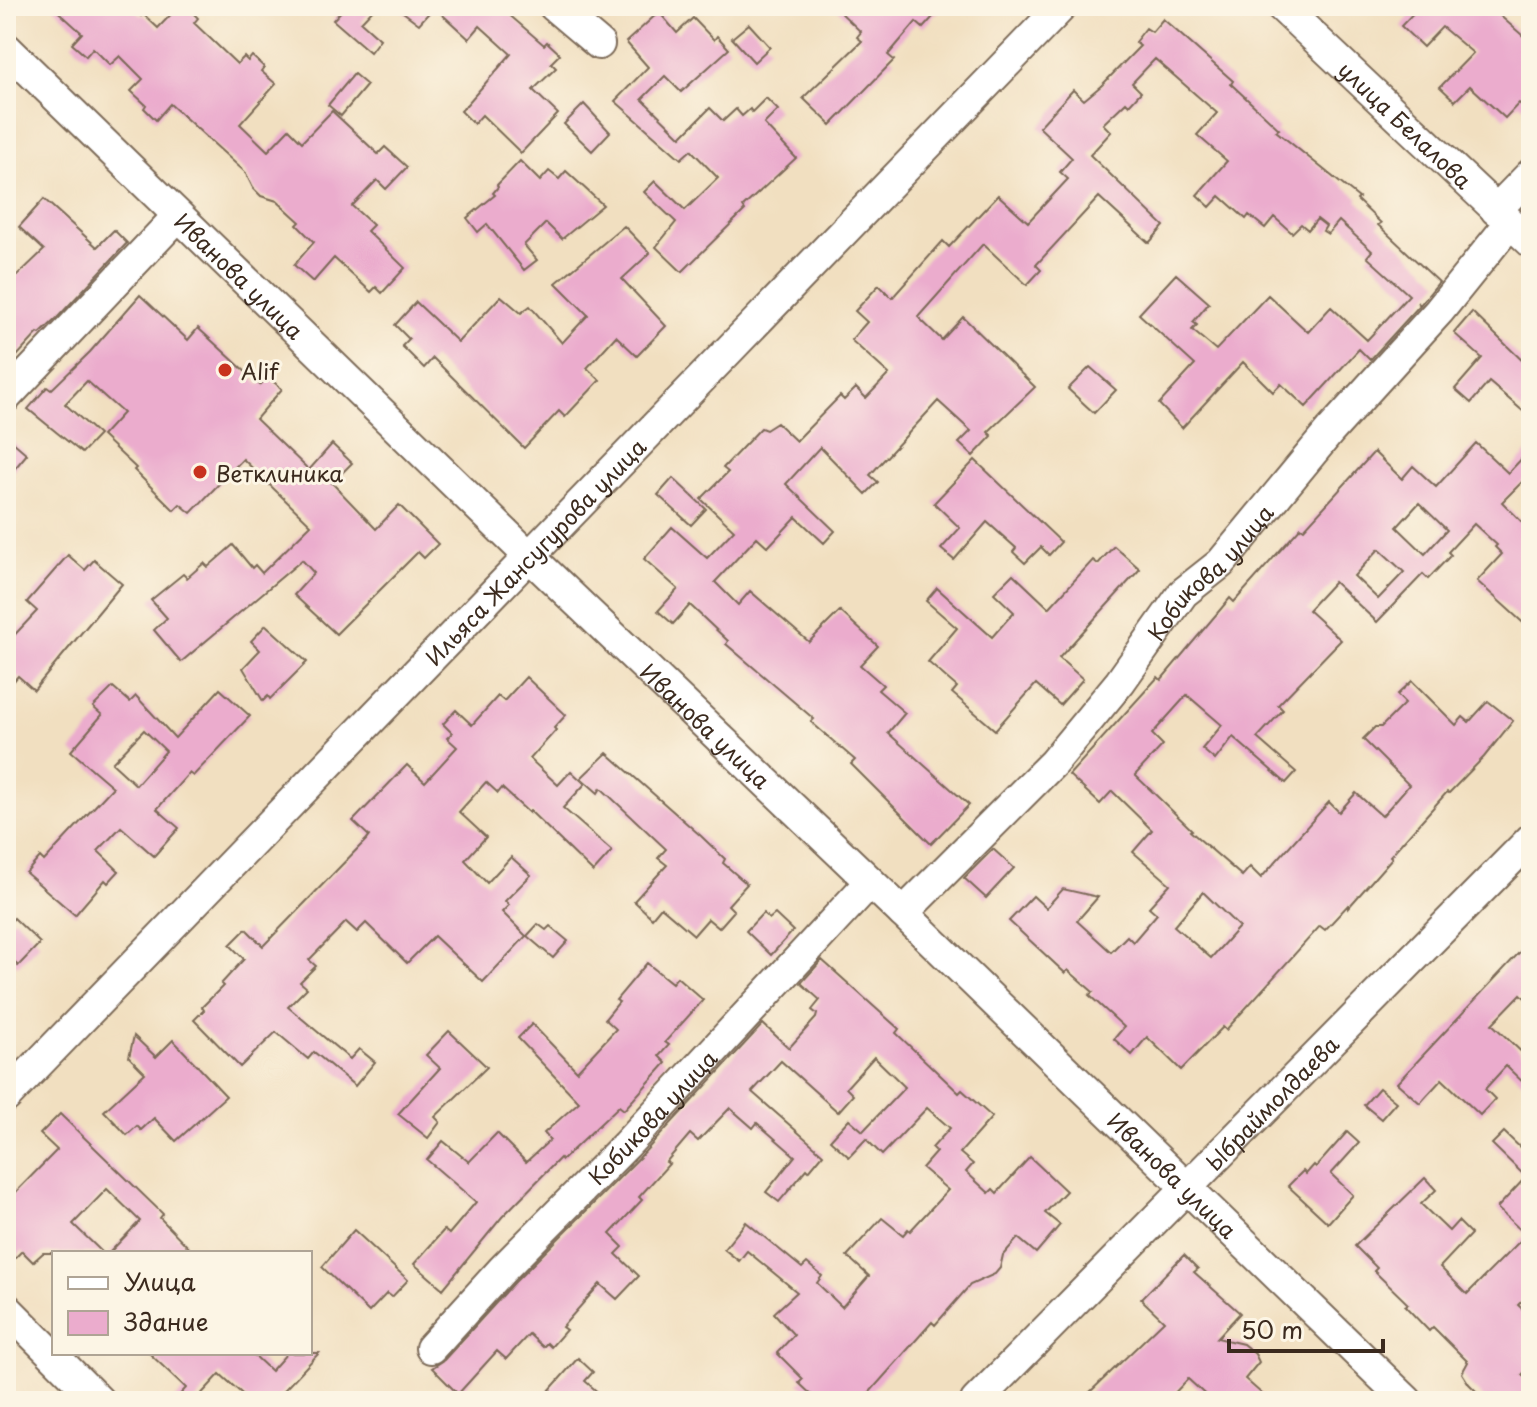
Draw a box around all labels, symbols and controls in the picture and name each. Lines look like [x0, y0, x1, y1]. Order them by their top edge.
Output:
street label: улица Белалова [1332, 53, 1480, 196]
street label: Иванова улица [168, 205, 312, 346]
place label: Alif [241, 354, 280, 387]
marker: Alif [216, 361, 234, 379]
street label: Ильяса Жансугурова улица [417, 430, 653, 672]
place label: Ветклиника [216, 456, 343, 489]
marker: Ветклиника [191, 463, 209, 481]
street label: Кобикова улица [1138, 496, 1280, 646]
street label: Иванова улица [634, 655, 779, 795]
street label: Ыбраймолдаева [1197, 1027, 1346, 1177]
street label: Кобикова улица [580, 1041, 724, 1191]
street label: Иванова улица [1101, 1104, 1245, 1245]
legend [52, 1251, 312, 1355]
text: Улица [124, 1263, 196, 1299]
text: Здание [124, 1303, 209, 1339]
scale bar [1229, 1303, 1383, 1353]
text: 50 m [1241, 1311, 1303, 1347]

